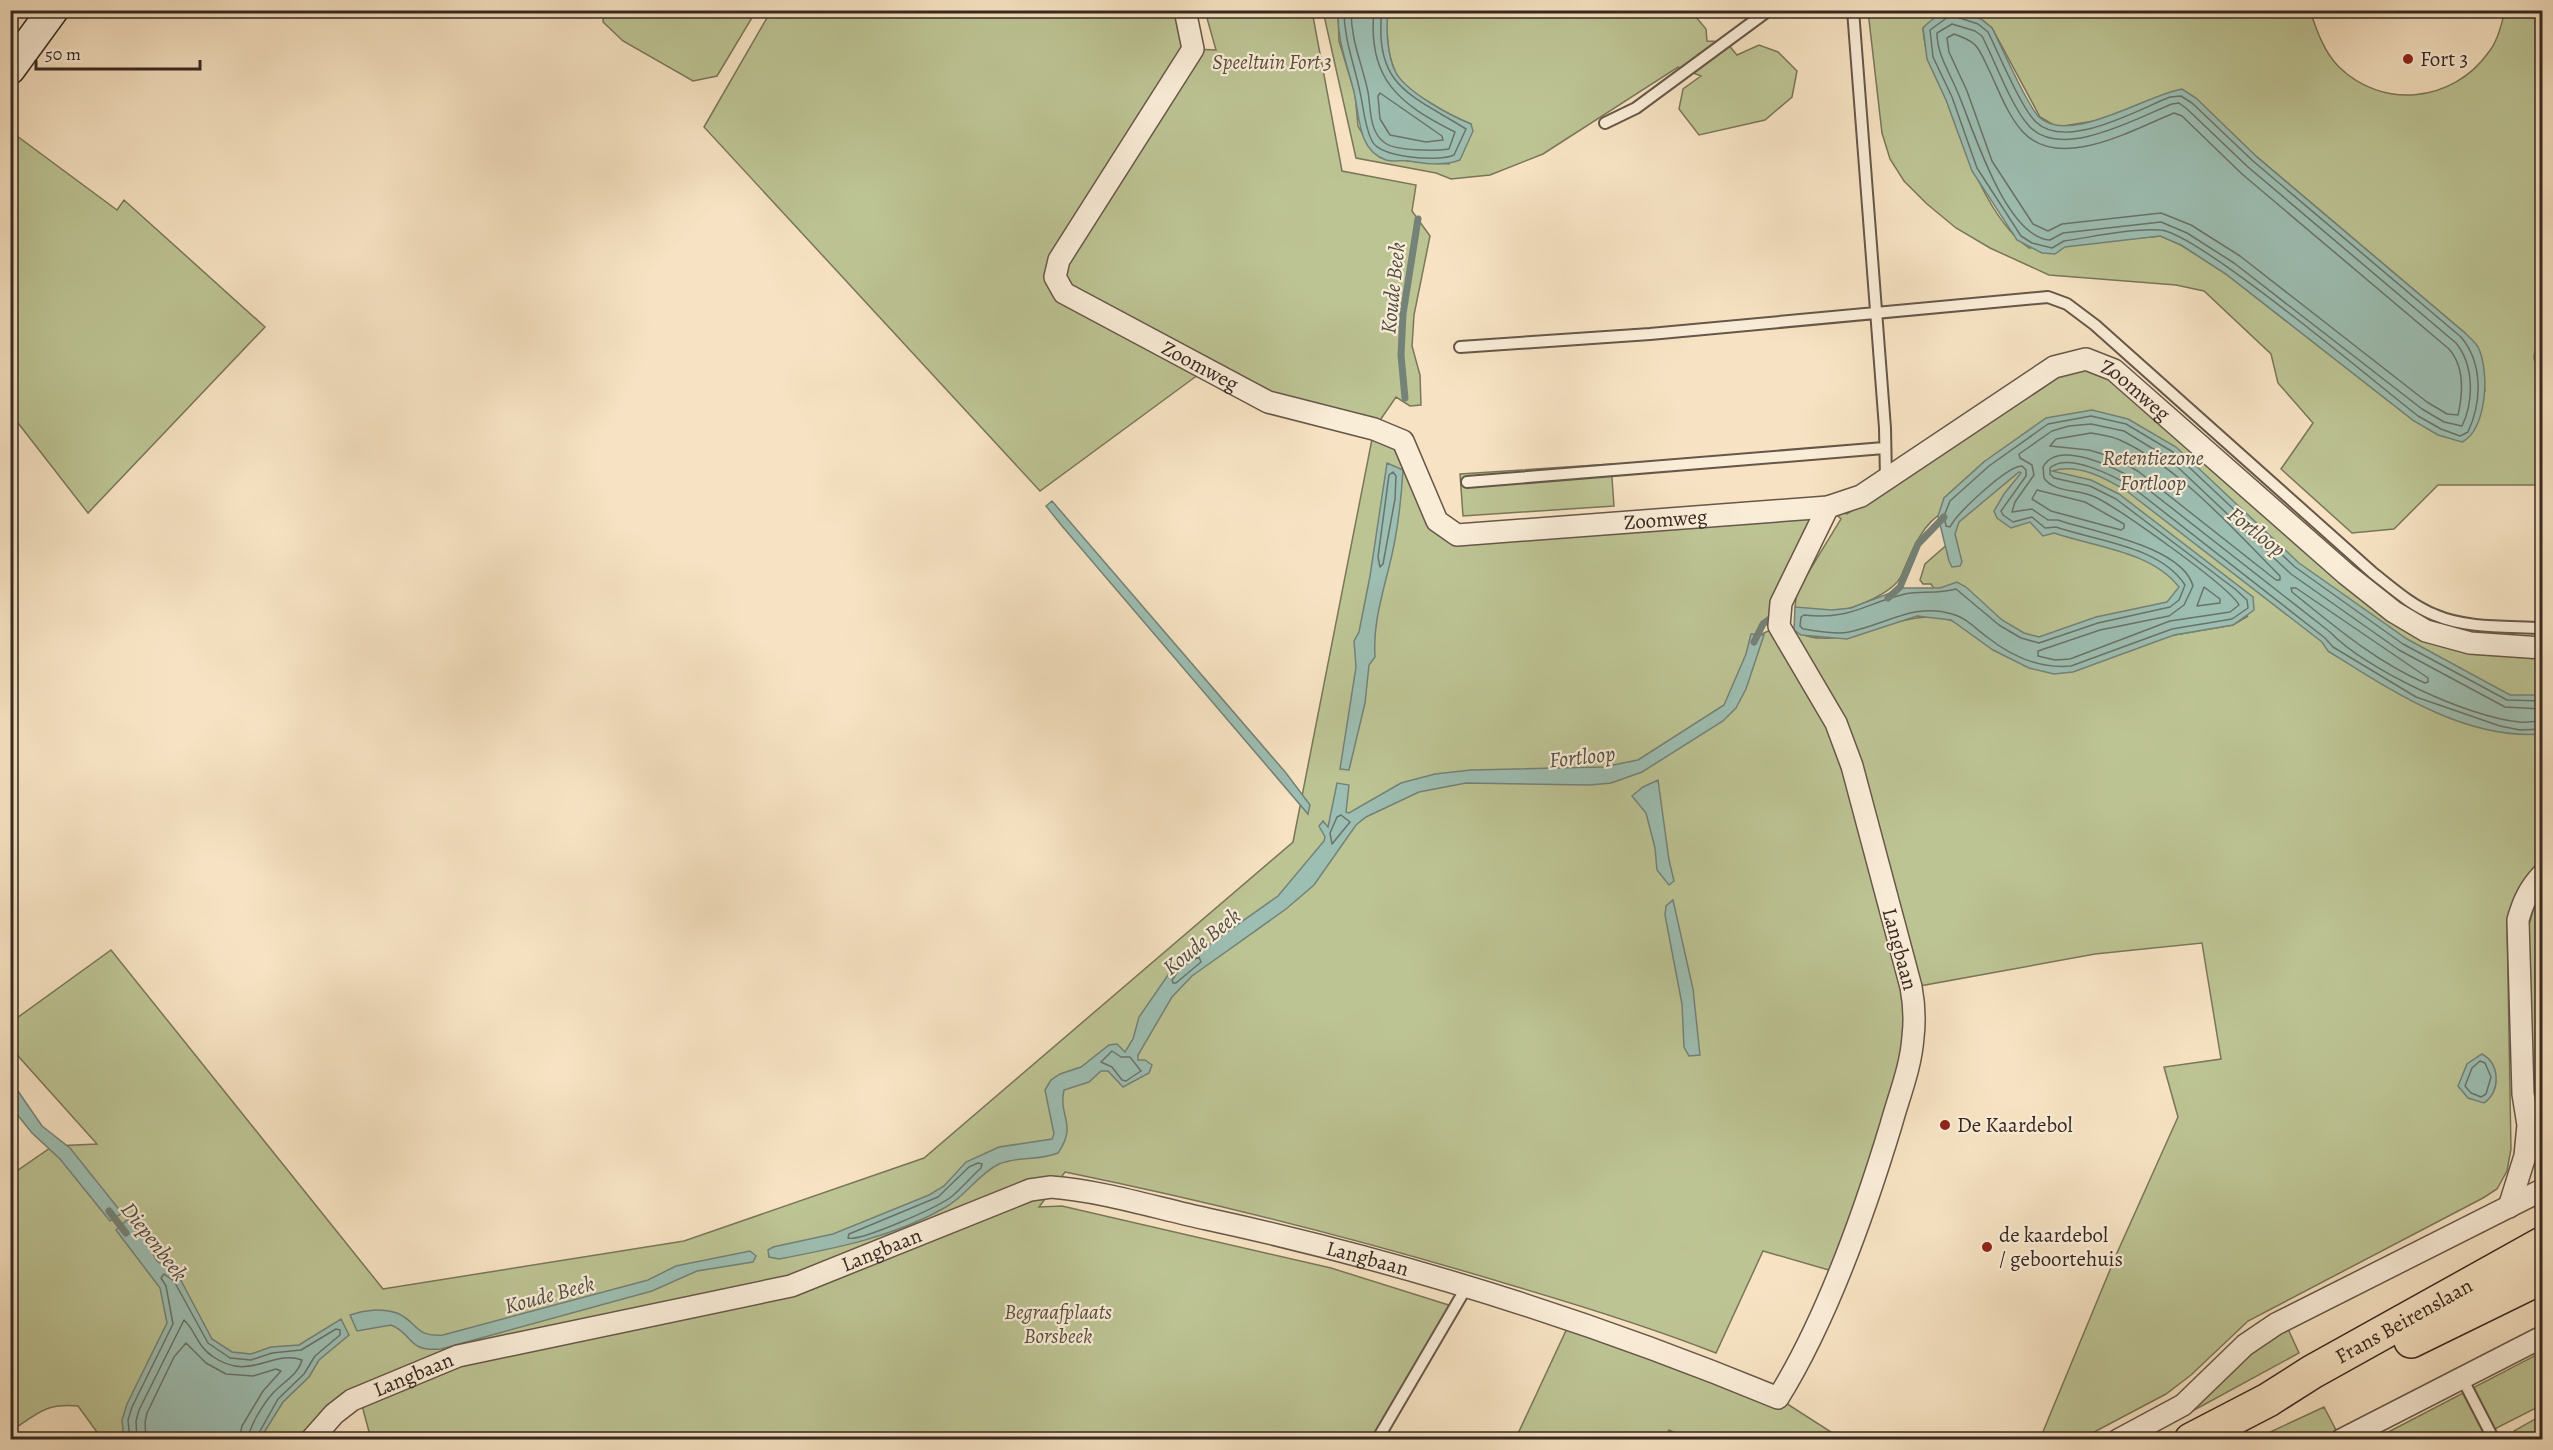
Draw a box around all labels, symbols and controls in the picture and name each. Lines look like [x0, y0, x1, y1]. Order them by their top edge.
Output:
scale bar [36, 33, 200, 71]
text: 50 m [45, 42, 81, 66]
place label: Fort 3 [2420, 45, 2468, 73]
park label: Speeltuin Fort 3 [1212, 48, 1332, 76]
marker: Fort 3 [2401, 52, 2415, 66]
water label: Koude Beek [1373, 241, 1413, 335]
street label: Zoomweg [1157, 334, 1244, 398]
street label: Zoomweg [2097, 352, 2177, 428]
water label: Retentiezone Fortloop [2102, 443, 2204, 498]
water label: Fortloop [2221, 500, 2292, 564]
street label: Zoomweg [1623, 502, 1709, 536]
water label: Fortloop [1548, 739, 1617, 775]
water label: Koude Beek [1156, 901, 1247, 982]
street label: Langbaan [1876, 905, 1924, 993]
place label: De Kaardebol [1957, 1111, 2073, 1139]
marker: De Kaardebol [1938, 1118, 1952, 1132]
water label: Diepenbeek [114, 1196, 195, 1288]
street label: Langbaan [837, 1221, 926, 1278]
place label: de kaardebol / geboortehuis [1999, 1221, 2123, 1273]
street label: Langbaan [1323, 1234, 1412, 1283]
marker: de kaardebol / geboortehuis [1980, 1240, 1994, 1254]
water label: Koude Beek [501, 1269, 598, 1321]
street label: Frans Beirenslaan [2330, 1271, 2478, 1370]
park label: Begraafplaats Borsbeek [1004, 1298, 1112, 1350]
street label: Langbaan [369, 1345, 458, 1404]

